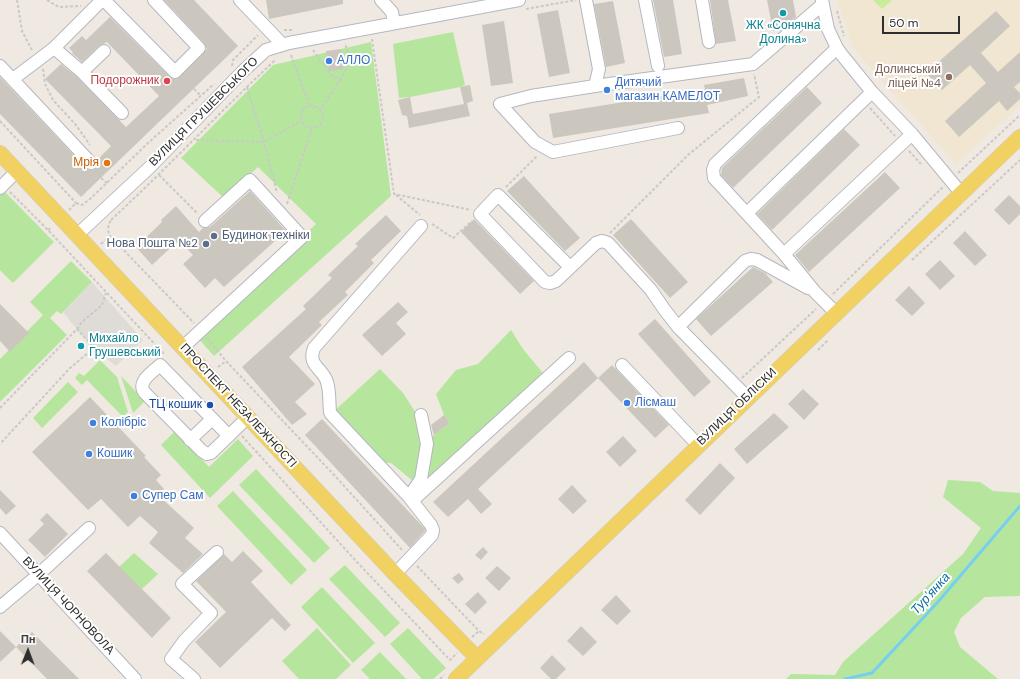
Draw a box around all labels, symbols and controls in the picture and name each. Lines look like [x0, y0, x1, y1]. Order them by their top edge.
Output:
marker: ЖК «Сонячна Долина» [778, 8, 788, 18]
scale bar [884, 8, 962, 34]
text: 50 m [889, 15, 918, 31]
place label: ЖК «Сонячна Долина» [746, 19, 820, 47]
street label: ВУЛИЦЯ ГРУШЕВСЬКОГО [146, 54, 262, 170]
place label: АЛЛО [337, 54, 370, 68]
marker: АЛЛО [324, 56, 334, 66]
place label: Долинський ліцей №4 [875, 63, 941, 91]
marker: Долинський ліцей №4 [944, 72, 954, 82]
place label: Подорожник [90, 74, 159, 88]
marker: Подорожник [162, 76, 172, 86]
place label: Дитячий магазин КАМЕЛОТ [615, 76, 720, 104]
marker: Дитячий магазин КАМЕЛОТ [602, 85, 612, 95]
place label: Мрія [73, 156, 99, 170]
marker: Мрія [102, 158, 112, 168]
place label: Будинок техніки [222, 229, 310, 243]
marker: Будинок техніки [209, 231, 219, 241]
place label: Нова Пошта №2 [107, 237, 198, 251]
marker: Нова Пошта №2 [201, 239, 211, 249]
place label: Михайло Грушевський [89, 332, 161, 360]
marker: Михайло Грушевський [76, 341, 86, 351]
street label: ПРОСПЕКТ НЕЗАЛЕЖНОСТІ [177, 341, 299, 471]
street label: ВУЛИЦЯ ОБЛІСКИ [694, 365, 780, 449]
place label: Лісмаш [635, 396, 676, 410]
place label: ТЦ кошик [149, 398, 202, 412]
marker: Лісмаш [622, 398, 632, 408]
marker: ТЦ кошик [205, 400, 215, 410]
place label: Колібріс [101, 416, 146, 430]
marker: Колібріс [88, 418, 98, 428]
place label: Кошик [97, 447, 132, 461]
marker: Кошик [84, 449, 94, 459]
place label: Супер Сам [142, 489, 203, 503]
marker: Супер Сам [129, 491, 139, 501]
street label: ВУЛИЦЯ ЧОРНОВОЛА [19, 554, 117, 658]
water label: Тур'янка [908, 570, 954, 618]
north arrow [8, 631, 48, 671]
text: Пн [21, 632, 36, 646]

